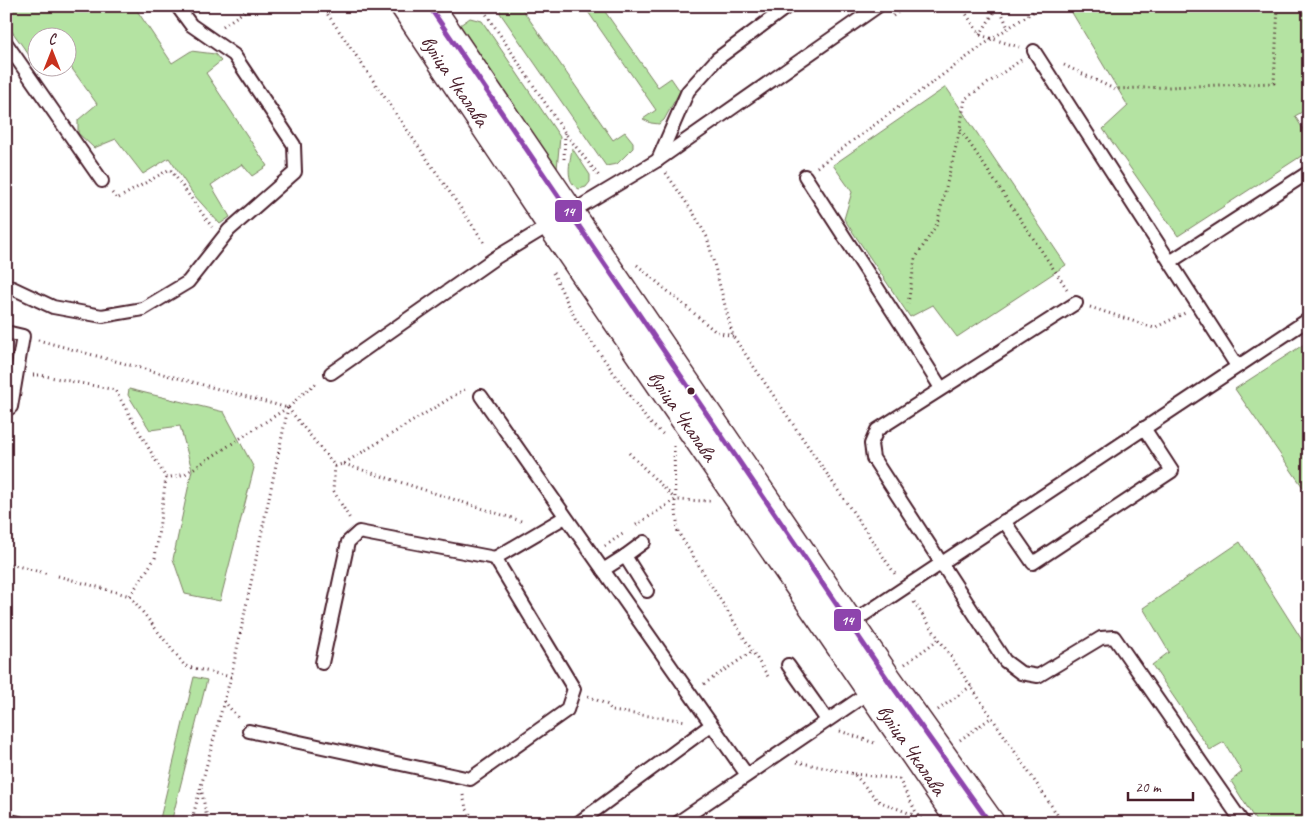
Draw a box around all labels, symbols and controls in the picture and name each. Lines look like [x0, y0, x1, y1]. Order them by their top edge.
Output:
north arrow [28, 28, 78, 78]
street label: вуліца Чкалава [415, 30, 496, 133]
text: С [49, 31, 58, 48]
line badge: 14 [554, 199, 583, 223]
text: 14 [562, 203, 576, 220]
street label: вуліца Чкалава [642, 365, 724, 468]
unlabelled marker [686, 386, 696, 396]
line badge: 14 [833, 608, 862, 632]
text: 14 [841, 612, 855, 629]
street label: вуліца Чкалава [871, 699, 953, 802]
scale bar [1128, 769, 1192, 801]
text: 20 m [1135, 778, 1162, 797]

